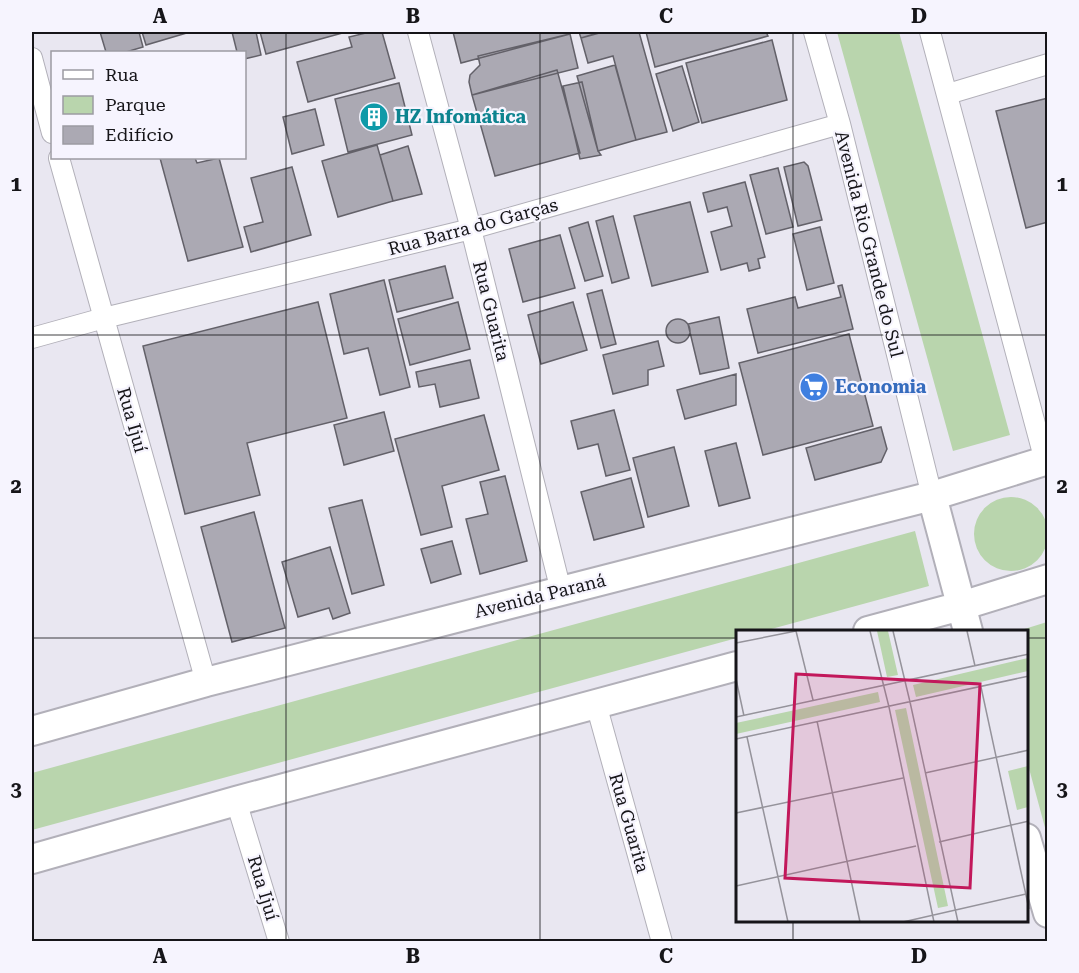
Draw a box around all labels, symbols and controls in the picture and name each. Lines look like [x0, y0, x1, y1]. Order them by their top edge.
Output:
text: A [153, 4, 168, 28]
text: B [406, 4, 420, 28]
text: C [659, 4, 673, 28]
text: D [911, 4, 927, 28]
legend [51, 51, 246, 159]
text: Rua [105, 64, 138, 85]
text: Parque [105, 94, 166, 115]
building icon: HZ Infomática [358, 101, 390, 133]
place label: HZ Infomática [395, 106, 527, 127]
text: Edifício [105, 124, 173, 145]
street label: Avenida Rio Grande do Sul [831, 128, 908, 360]
text: 1 [10, 172, 22, 196]
text: 1 [1056, 172, 1068, 196]
street label: Rua Barra do Garças [386, 194, 560, 259]
street label: Rua Guarita [469, 259, 514, 363]
supermarket icon: Economia [798, 371, 830, 403]
place label: Economia [835, 376, 927, 397]
street label: Rua Ijuí [113, 385, 152, 455]
text: 2 [10, 474, 22, 498]
text: 2 [1056, 474, 1068, 498]
street label: Avenida Paraná [472, 569, 608, 622]
inset map [736, 630, 1028, 922]
street label: Rua Guarita [605, 771, 654, 875]
text: 3 [10, 777, 22, 801]
text: 3 [1056, 777, 1068, 801]
street label: Rua Ijuí [244, 853, 283, 923]
text: A [153, 944, 168, 968]
text: B [406, 944, 420, 968]
text: C [659, 944, 673, 968]
text: D [911, 944, 927, 968]

